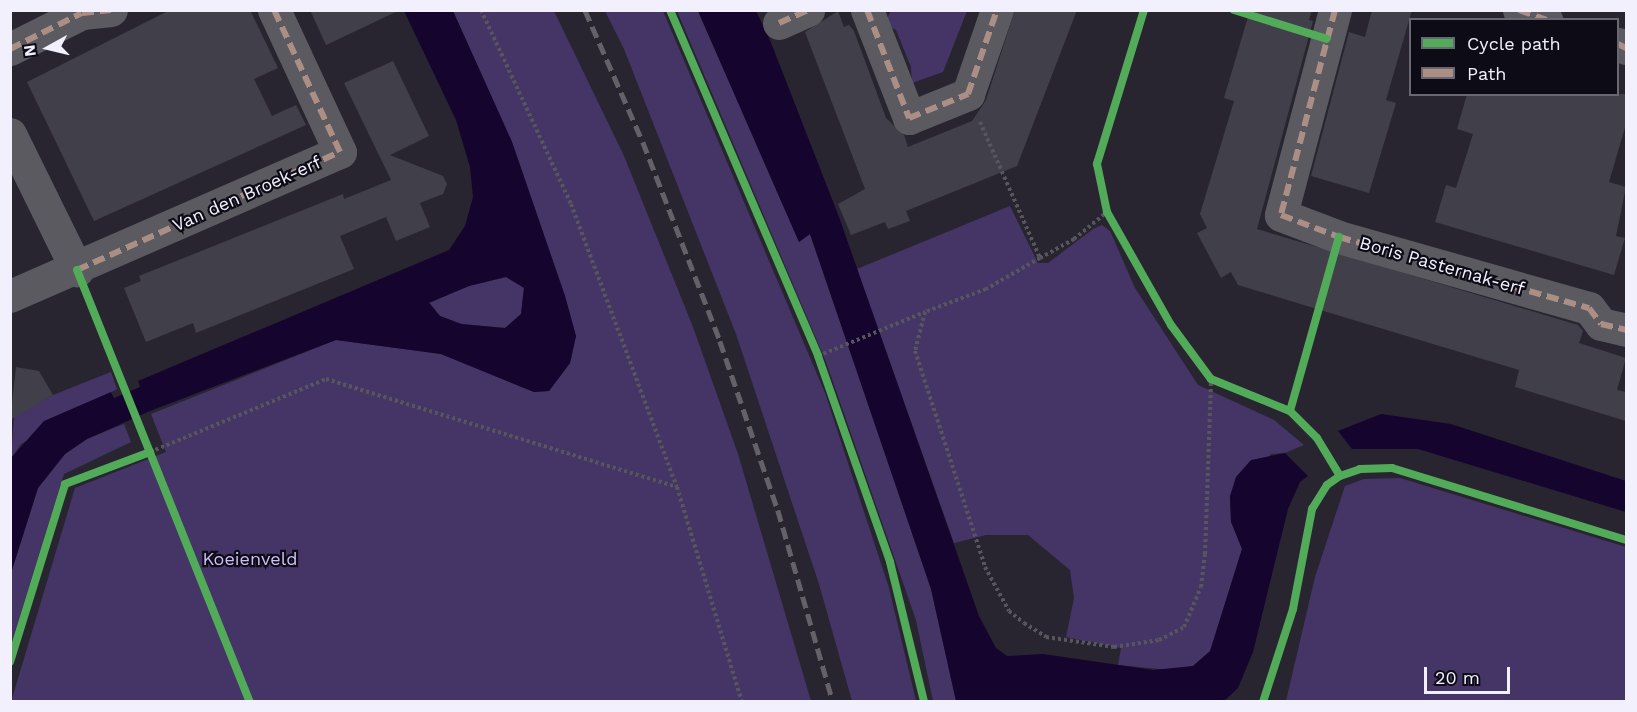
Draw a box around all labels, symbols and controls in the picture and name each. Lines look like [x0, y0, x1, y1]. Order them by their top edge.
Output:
north arrow [18, 18, 78, 78]
legend [1409, 18, 1619, 96]
text: Cycle path [1467, 33, 1561, 54]
text: N [19, 43, 40, 58]
text: Path [1467, 63, 1507, 84]
street label: Van den Broek-erf [169, 152, 325, 236]
street label: Boris Pasternak-erf [1357, 232, 1527, 300]
park label: Koeienveld [203, 548, 297, 570]
scale bar [1427, 655, 1512, 693]
text: 20 m [1435, 667, 1480, 688]

